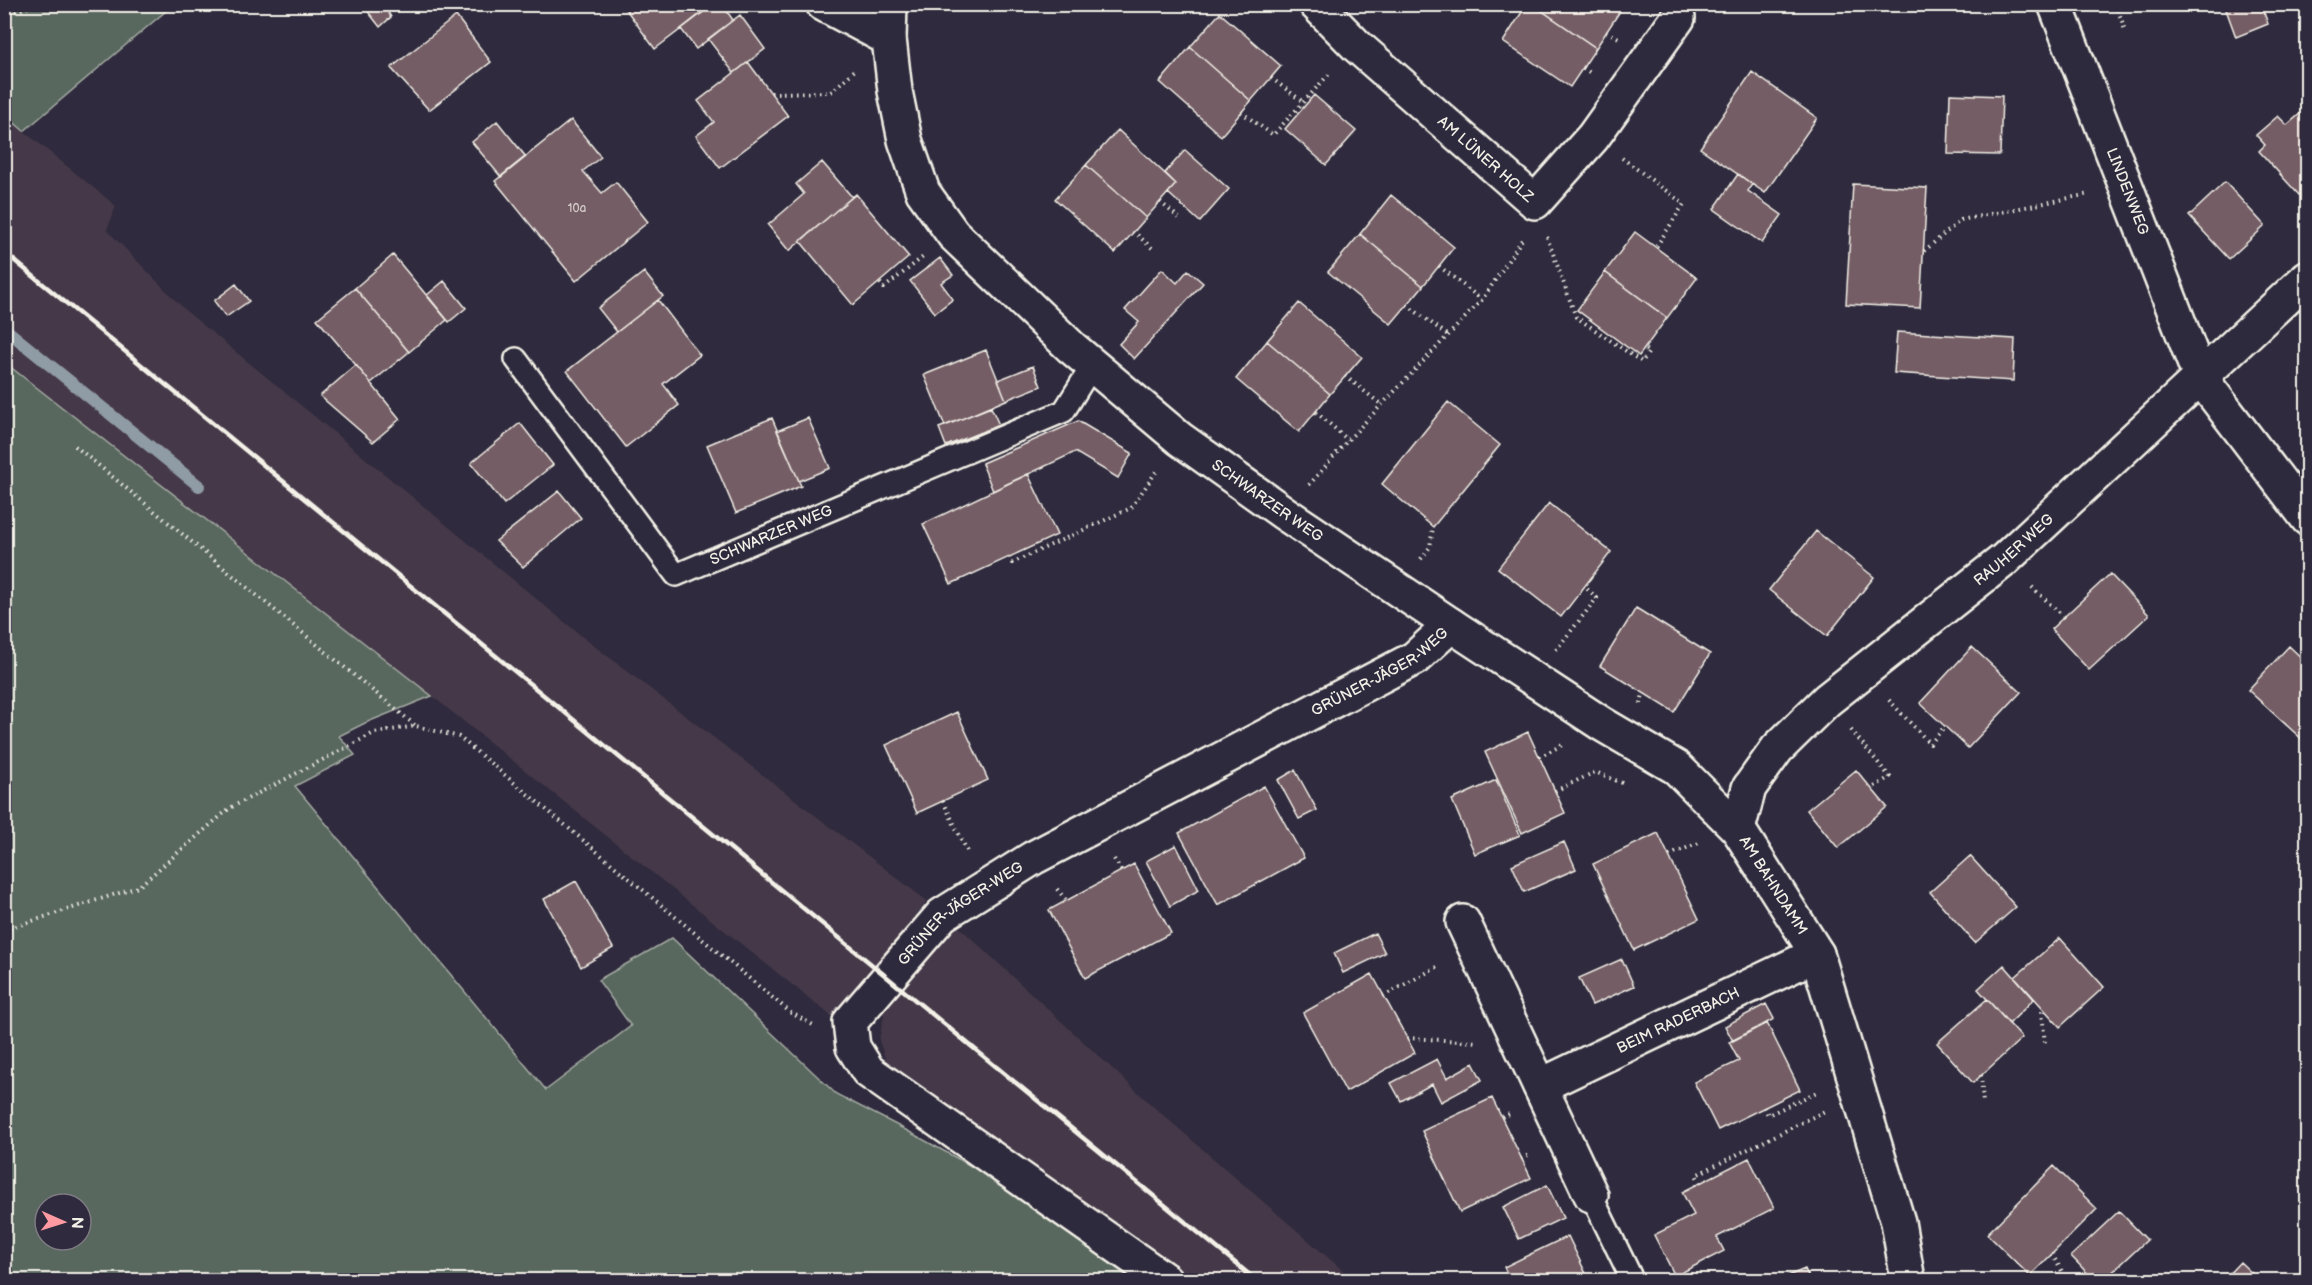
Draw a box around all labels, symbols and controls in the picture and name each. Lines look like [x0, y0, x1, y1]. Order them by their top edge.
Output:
street label: AM LÜNER HOLZ [1434, 112, 1538, 207]
street label: LINDENWEG [2102, 145, 2153, 238]
house number: 10a [568, 201, 586, 216]
street label: SCHWARZER WEG [1208, 456, 1326, 546]
street label: SCHWARZER WEG [707, 501, 835, 570]
street label: RAUHER WEG [1970, 510, 2058, 590]
street label: GRÜNER-JÄGER-WEG [1308, 623, 1452, 721]
street label: AM BAHNDAMM [1735, 832, 1811, 938]
street label: GRÜNER-JÄGER-WEG [894, 858, 1027, 970]
street label: BEIM RADERBACH [1614, 983, 1743, 1058]
north arrow [33, 1192, 93, 1252]
text: N [67, 1216, 86, 1229]

